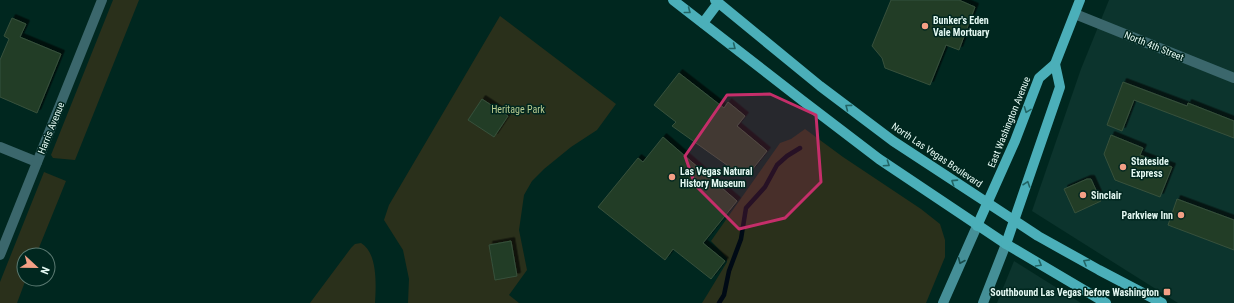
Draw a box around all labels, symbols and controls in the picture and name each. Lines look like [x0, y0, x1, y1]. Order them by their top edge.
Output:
one-way arrow [684, 7, 691, 14]
place label: Bunker's Eden Vale Mortuary [933, 15, 990, 38]
marker: Bunker's Eden Vale Mortuary [920, 21, 930, 31]
street label: North 4th Street [1123, 29, 1185, 63]
one-way arrow [729, 42, 736, 49]
street label: East Washington Avenue [986, 75, 1032, 169]
street label: Harris Avenue [36, 100, 67, 156]
park label: Heritage Park [491, 104, 545, 115]
one-way arrow [846, 105, 853, 112]
one-way arrow [1024, 106, 1032, 113]
street label: North Las Vegas Boulevard [890, 121, 984, 189]
place label: Stateside Express [1131, 156, 1169, 179]
one-way arrow [883, 159, 890, 167]
marker: Stateside Express [1118, 162, 1128, 172]
place label: Las Vegas Natural History Museum [680, 166, 753, 189]
marker: Las Vegas Natural History Museum [667, 172, 677, 182]
one-way arrow [952, 180, 959, 187]
one-way arrow [1022, 180, 1030, 187]
marker: Sinclair [1078, 190, 1088, 200]
place label: Sinclair [1091, 190, 1122, 201]
place label: Parkview Inn [1122, 210, 1173, 221]
marker: Parkview Inn [1176, 210, 1186, 220]
north arrow [16, 247, 56, 287]
one-way arrow [958, 257, 966, 265]
one-way arrow [1035, 260, 1042, 267]
one-way arrow [1083, 260, 1090, 267]
text: N [37, 265, 52, 276]
place label: Southbound Las Vegas before Washington [990, 287, 1159, 298]
marker: Southbound Las Vegas before Washington [1162, 287, 1172, 297]

